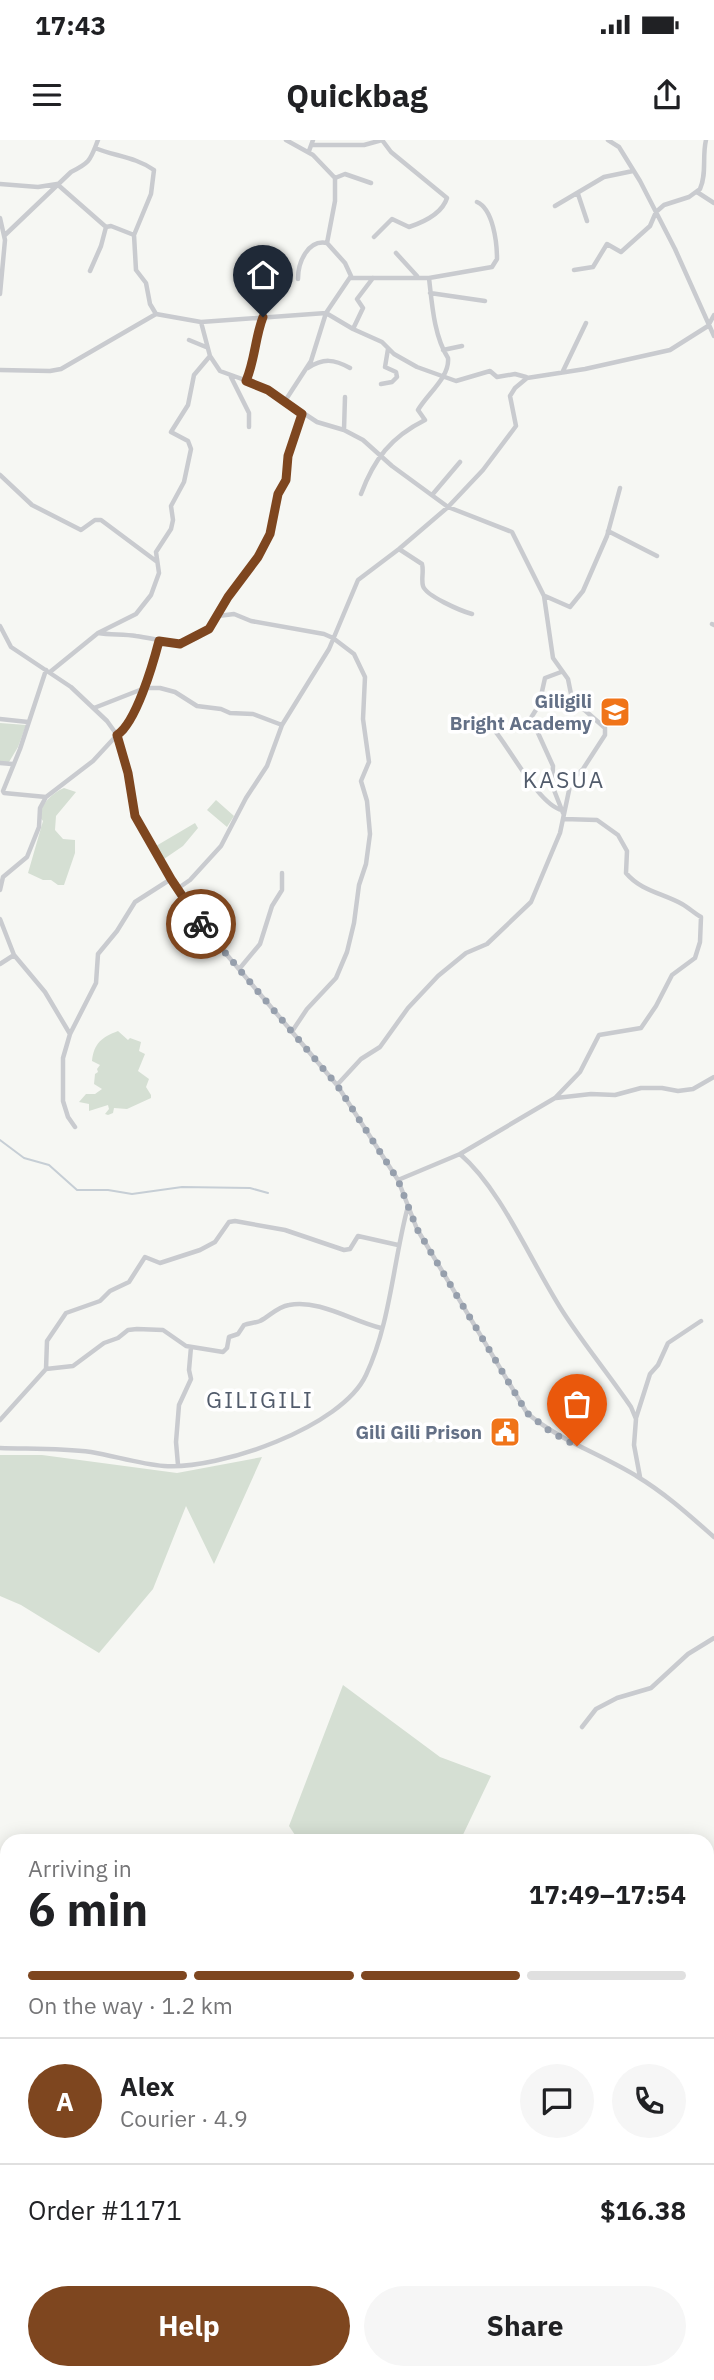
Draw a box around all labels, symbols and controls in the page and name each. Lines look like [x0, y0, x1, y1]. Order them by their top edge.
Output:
text: 17:43 [35, 8, 106, 42]
text: Quickbag [286, 74, 428, 116]
icon: menu [28, 76, 66, 114]
icon: share [648, 76, 686, 114]
pin [233, 245, 293, 317]
icon: home [244, 256, 282, 294]
place label: Giligili Bright Academy [450, 689, 593, 735]
school or university icon: Giligili Bright Academy [598, 695, 632, 729]
district label: KASUA [523, 764, 605, 794]
courier [166, 889, 236, 959]
icon: bike [182, 905, 220, 943]
pin [547, 1374, 607, 1446]
district label: GILIGILI [206, 1384, 314, 1414]
icon: bag [558, 1385, 596, 1423]
public building icon: Gili Gili Prison [488, 1415, 522, 1449]
place label: Gili Gili Prison [355, 1420, 482, 1444]
text: Arriving in [28, 1853, 132, 1883]
text: 17:49–17:54 [529, 1877, 686, 1911]
text: 6 min [28, 1879, 148, 1939]
text: On the way · 1.2 km [28, 1990, 233, 2020]
button: chat [520, 2064, 594, 2138]
button: phone [612, 2064, 686, 2138]
text: Alex [120, 2069, 174, 2103]
text: A [56, 2084, 74, 2118]
text: Courier · 4.9 [120, 2103, 248, 2133]
text: Order #1171 [28, 2193, 182, 2227]
text: $16.38 [600, 2193, 686, 2227]
button: Help [28, 2286, 350, 2366]
button: Share [364, 2286, 686, 2366]

